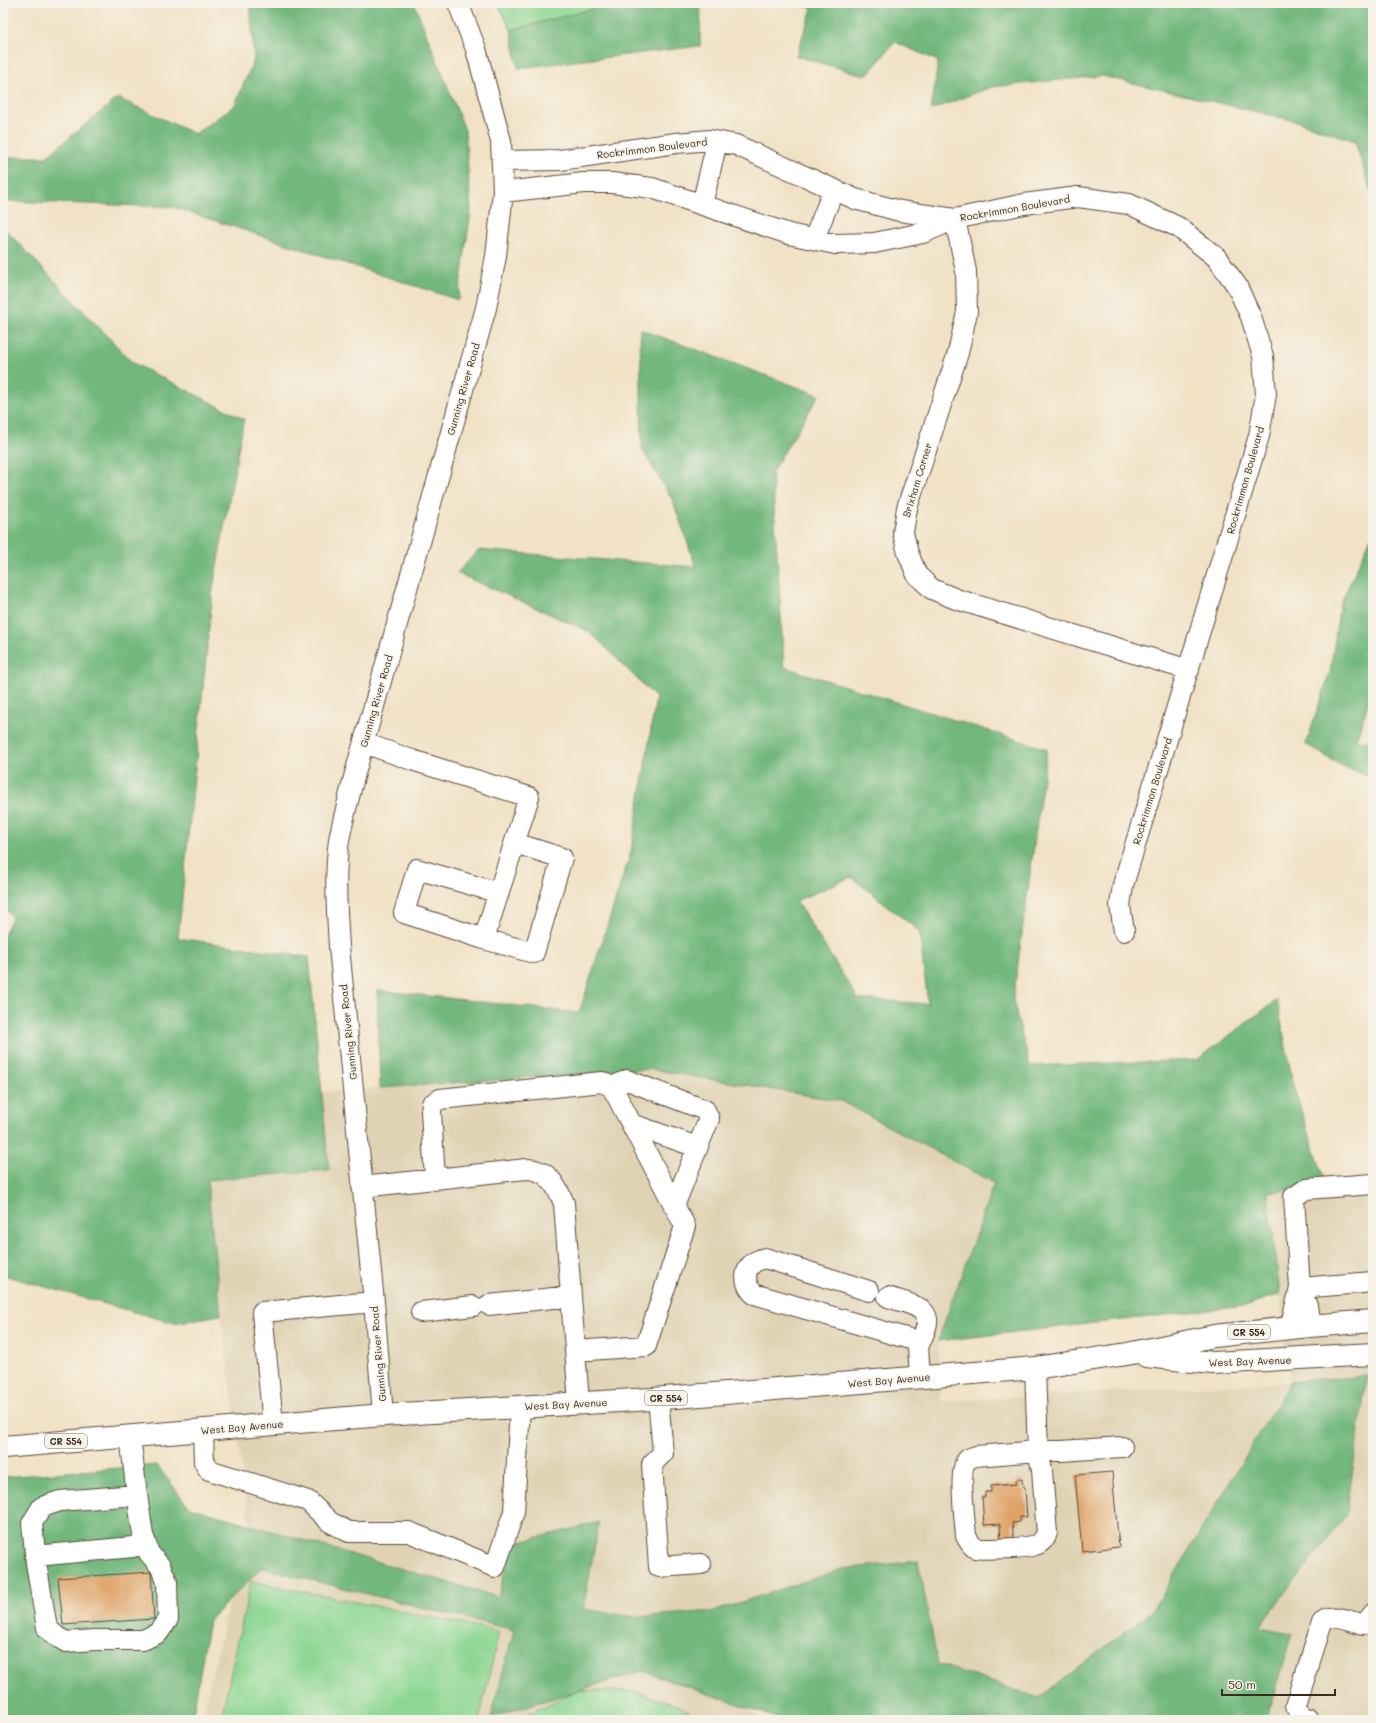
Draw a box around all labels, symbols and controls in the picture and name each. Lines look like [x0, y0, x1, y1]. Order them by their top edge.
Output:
street label: Rockrimmon Boulevard [596, 134, 708, 162]
street label: Rockrimmon Boulevard [959, 191, 1071, 225]
street label: Gunning River Road [443, 341, 483, 437]
street label: Rockrimmon Boulevard [1223, 425, 1267, 535]
street label: Brixham Corner [899, 441, 935, 519]
street label: Gunning River Road [356, 653, 396, 749]
street label: Rockrimmon Boulevard [1129, 736, 1175, 846]
street label: Gunning River Road [336, 984, 360, 1080]
street label: Gunning River Road [367, 1306, 389, 1402]
road number: CR 554 [1228, 1325, 1270, 1339]
street label: West Bay Avenue [1208, 1353, 1292, 1369]
street label: West Bay Avenue [847, 1369, 931, 1391]
road number: CR 554 [645, 1391, 687, 1405]
street label: West Bay Avenue [524, 1395, 608, 1413]
street label: West Bay Avenue [200, 1416, 284, 1438]
road number: CR 554 [45, 1434, 87, 1448]
scale bar [1222, 1671, 1335, 1697]
text: 50 m [1228, 1676, 1256, 1692]

